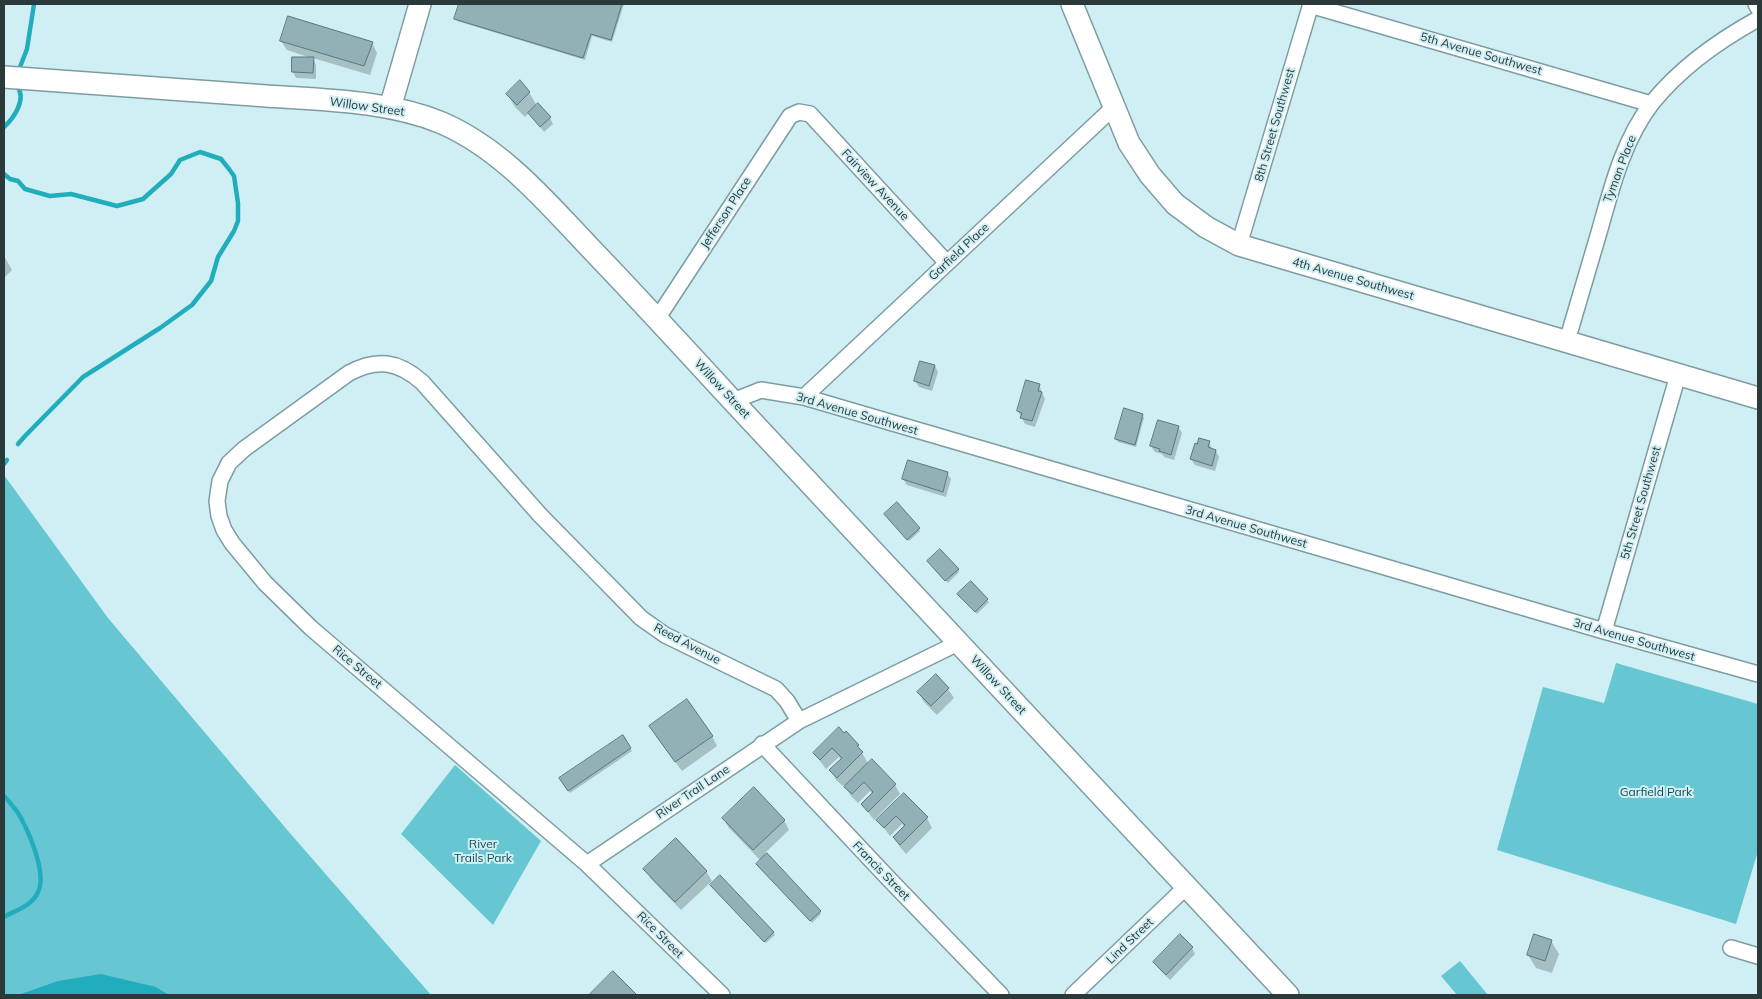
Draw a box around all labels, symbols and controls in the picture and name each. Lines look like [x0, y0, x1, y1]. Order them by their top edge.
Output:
street label: 5th Avenue Southwest [1419, 30, 1543, 78]
street label: 8th Street Southwest [1252, 67, 1298, 183]
street label: Willow Street [329, 95, 405, 119]
street label: Tyman Place [1601, 133, 1639, 205]
street label: Fairview Avenue [838, 146, 912, 224]
street label: Jefferson Place [698, 175, 754, 251]
street label: Garfield Place [926, 220, 992, 284]
street label: 4th Avenue Southwest [1291, 255, 1415, 303]
street label: Willow Street [691, 357, 753, 421]
street label: 3rd Avenue Southwest [794, 390, 920, 438]
street label: 5th Street Southwest [1618, 445, 1664, 561]
street label: 3rd Avenue Southwest [1183, 503, 1309, 551]
street label: 3rd Avenue Southwest [1571, 616, 1697, 664]
street label: Reed Avenue [651, 620, 723, 668]
street label: Rice Street [329, 642, 385, 692]
street label: Willow Street [967, 653, 1029, 717]
street label: River Trail Lane [654, 762, 732, 822]
park label: Garfield Park [1620, 785, 1692, 799]
park label: River Trails Park [454, 837, 512, 865]
street label: Francis Street [849, 839, 913, 903]
street label: Rice Street [634, 909, 686, 961]
street label: Lind Street [1103, 915, 1157, 967]

